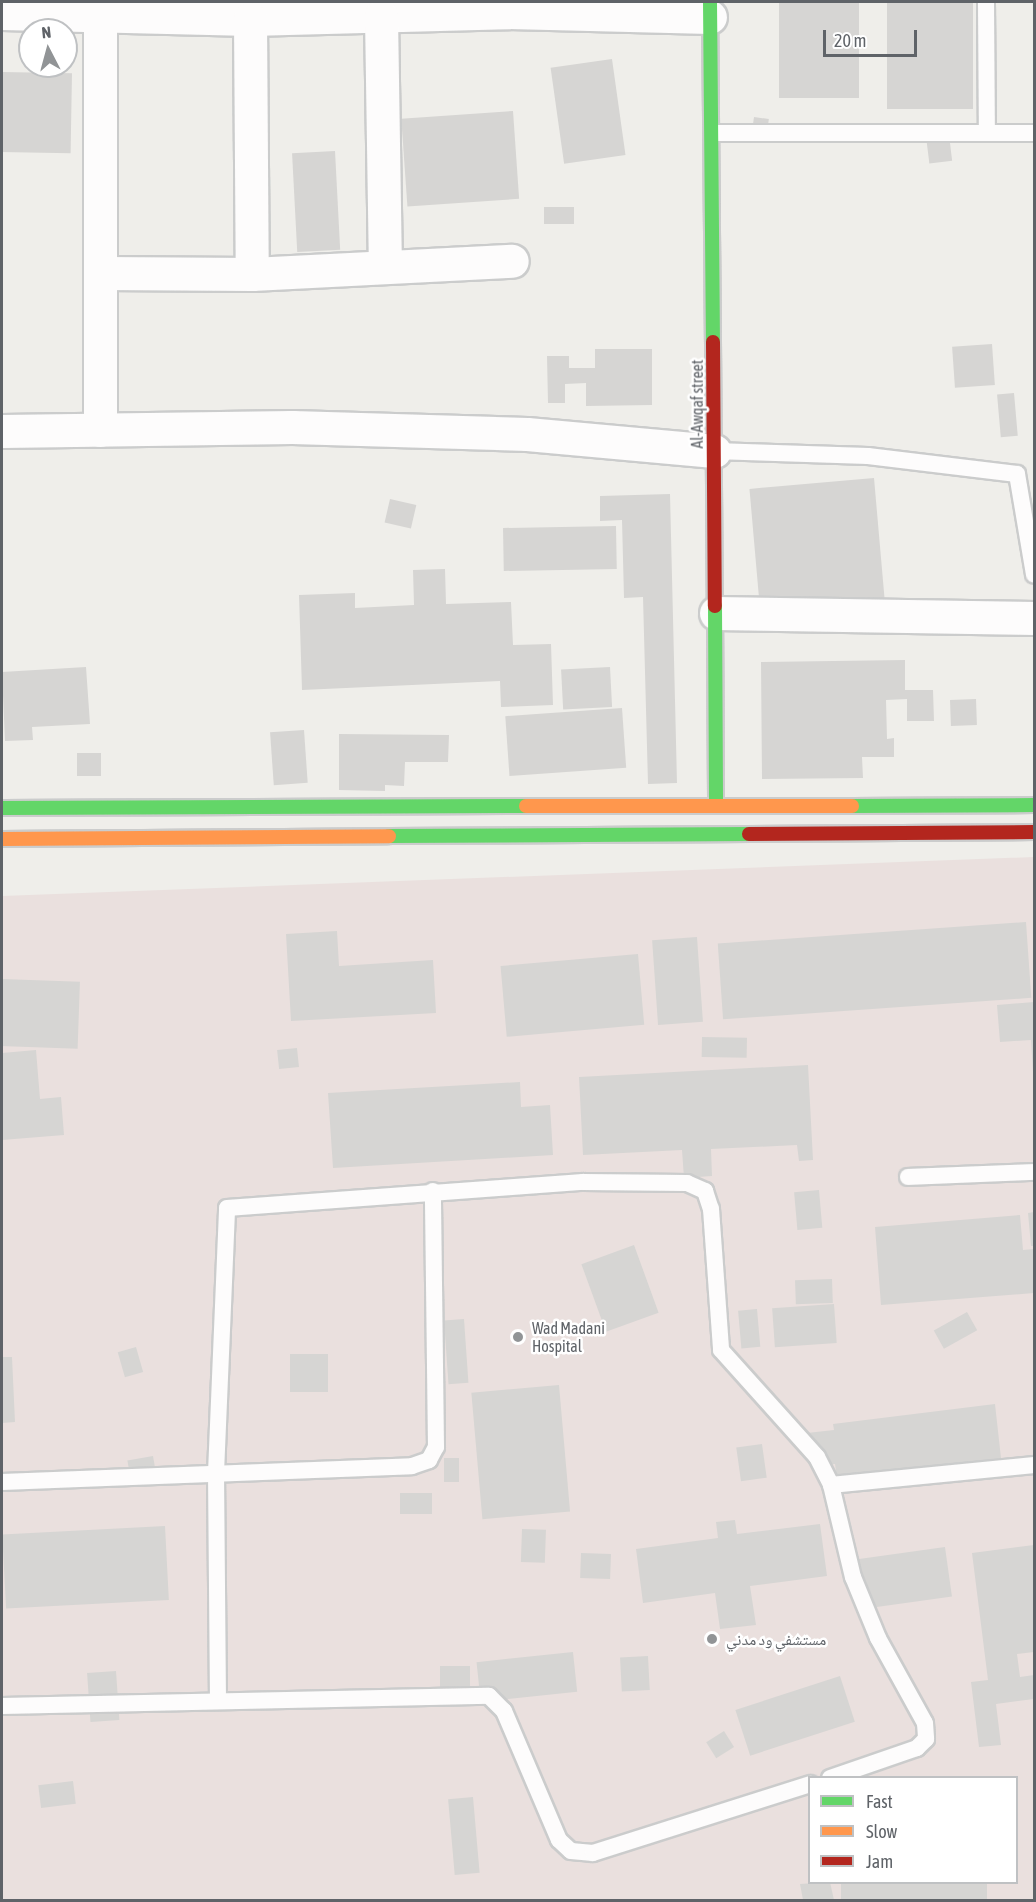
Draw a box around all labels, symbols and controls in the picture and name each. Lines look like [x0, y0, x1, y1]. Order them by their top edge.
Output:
north arrow [18, 18, 78, 78]
scale bar [826, 18, 920, 56]
text: N [41, 23, 52, 42]
text: 20 m [834, 30, 866, 51]
street label: Al-Awqaf street [687, 360, 707, 448]
place label: Wad Madani Hospital [532, 1318, 605, 1356]
marker: Wad Madani Hospital [509, 1328, 527, 1346]
place label: مستشفي ود مدني [726, 1629, 826, 1649]
marker: مستشفي ود مدني [703, 1630, 721, 1648]
legend [808, 1776, 1018, 1884]
text: Fast [866, 1791, 893, 1812]
text: Slow [866, 1821, 897, 1842]
text: Jam [866, 1851, 893, 1872]

